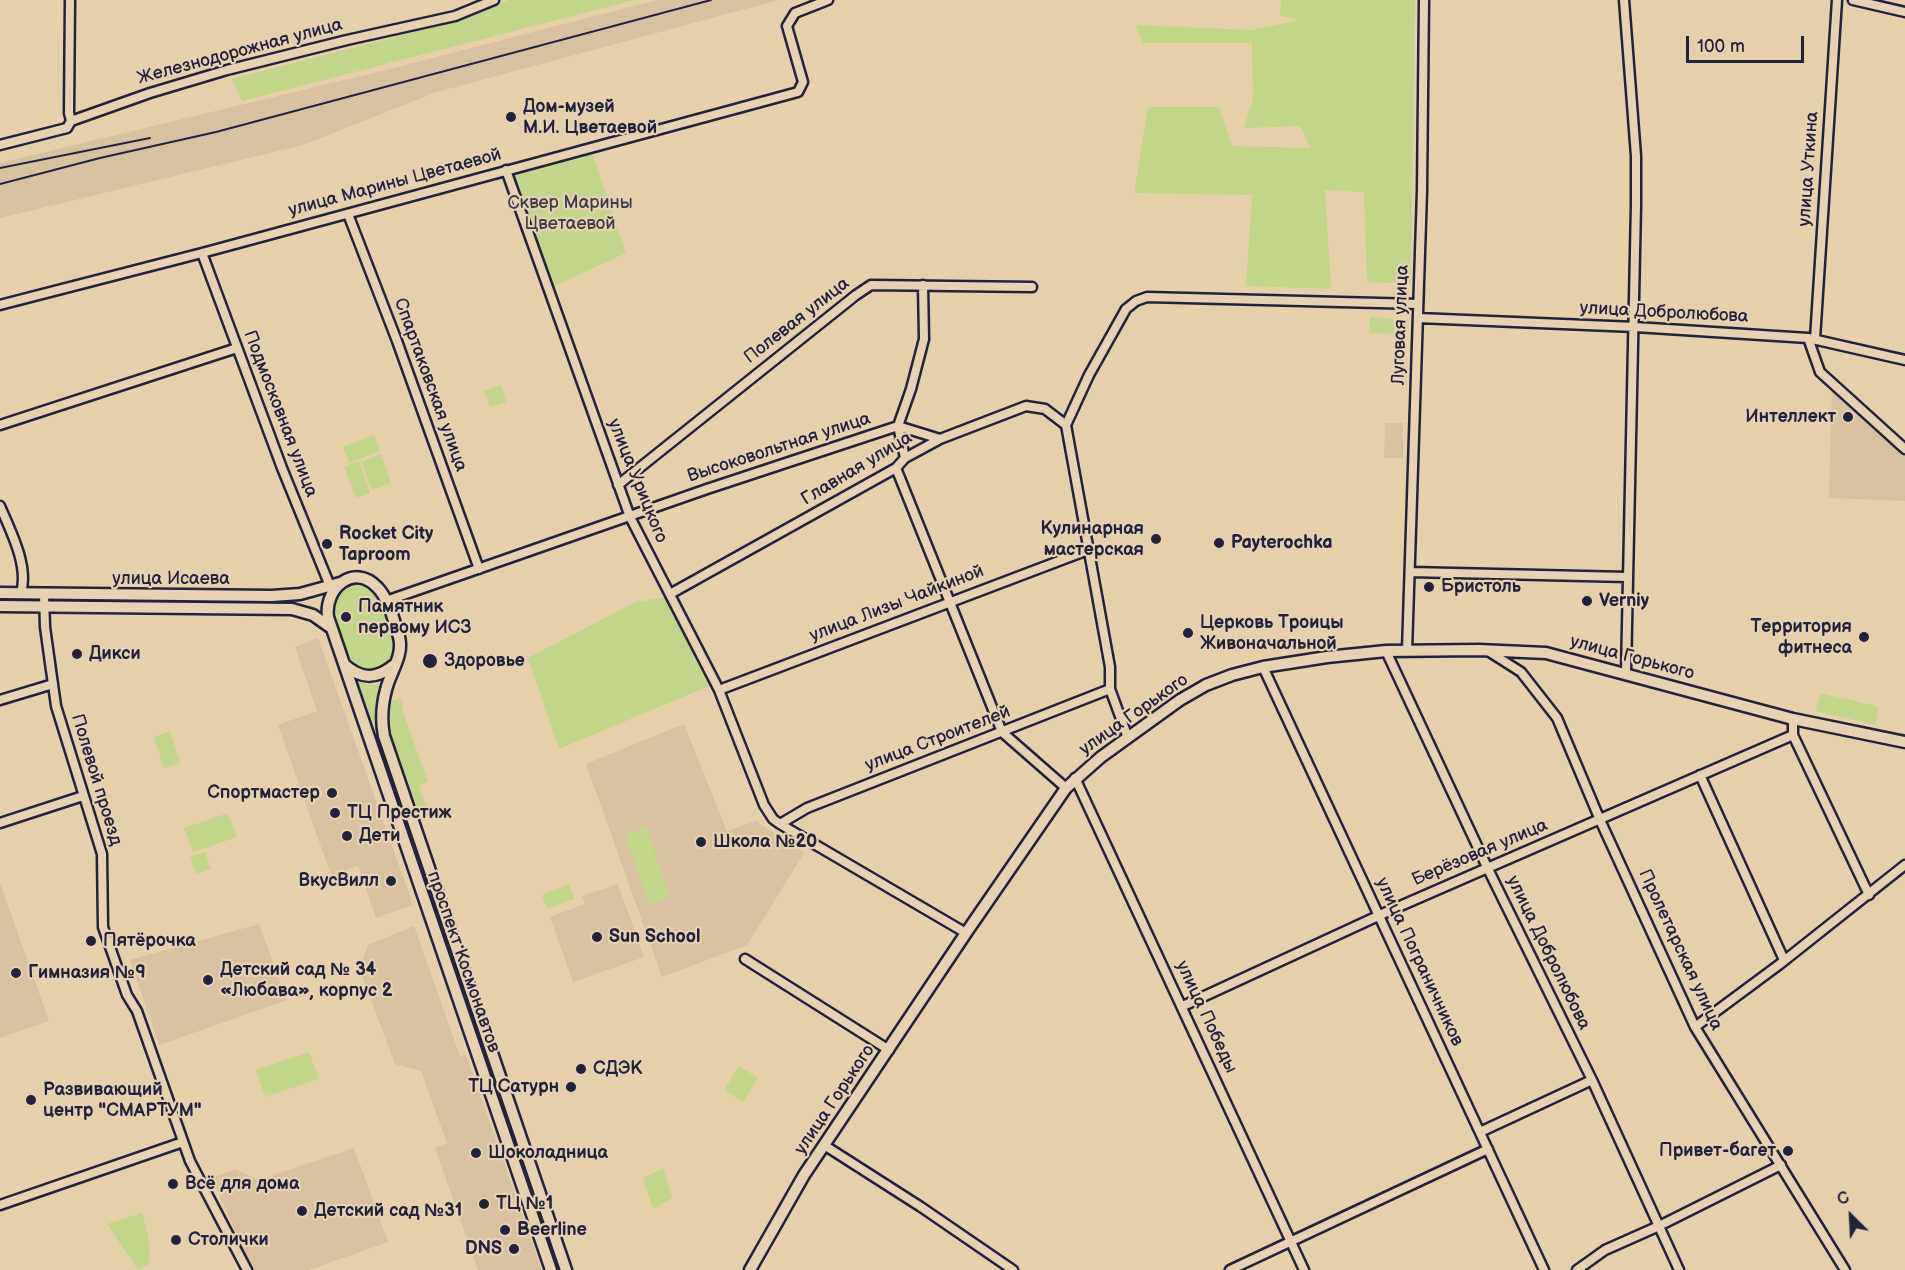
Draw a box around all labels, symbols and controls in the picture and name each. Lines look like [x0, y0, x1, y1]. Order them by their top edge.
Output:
street label: Железнодорожная улица [135, 14, 345, 90]
scale bar [1689, 24, 1808, 62]
text: 100 m [1697, 36, 1745, 57]
place label: Дом-музей М.И. Цветаевой [523, 96, 657, 138]
marker: Дом-музей М.И. Цветаевой [504, 110, 518, 124]
street label: улица Уткина [1794, 111, 1824, 227]
street label: улица Марины Цветаевой [286, 144, 504, 222]
park label: Сквер Марины Цветаевой [507, 192, 633, 234]
street label: Луговая улица [1388, 264, 1414, 386]
street label: Полевая улица [740, 273, 854, 369]
street label: Спартаковская улица [389, 295, 471, 475]
street label: улица Добролюбова [1579, 298, 1749, 328]
street label: Подмосковная улица [238, 328, 322, 500]
place label: Интеллект [1745, 406, 1836, 428]
street label: Высоковольтная улица [685, 408, 873, 488]
marker: Интеллект [1841, 410, 1855, 424]
street label: улица Урицкого [602, 416, 672, 546]
street label: Главная улица [798, 427, 916, 511]
place label: Кулинарная мастерская [1040, 518, 1144, 560]
place label: Rocket City Taproom [339, 523, 433, 566]
marker: Кулинарная мастерская [1149, 532, 1163, 546]
place label: Payterochka [1231, 532, 1333, 554]
marker: Payterochka [1212, 536, 1226, 550]
marker: Rocket City Taproom [320, 537, 334, 551]
street label: улица Лизы Чайкиной [807, 561, 987, 647]
street label: улица Исаева [112, 568, 230, 590]
place label: Бристоль [1441, 576, 1521, 598]
marker: Бристоль [1422, 580, 1436, 594]
place label: Verniy [1599, 590, 1649, 612]
marker: Verniy [1580, 594, 1594, 608]
place label: Памятник первому ИСЗ [358, 596, 471, 638]
marker: Памятник первому ИСЗ [339, 610, 353, 624]
place label: Церковь Троицы Живоначальной [1200, 612, 1344, 654]
place label: Территория фитнеса [1751, 616, 1852, 658]
marker: Церковь Троицы Живоначальной [1181, 626, 1195, 640]
marker: Территория фитнеса [1857, 630, 1871, 644]
street label: улица Горького [1568, 631, 1696, 685]
place label: Дикси [89, 643, 141, 665]
marker: Дикси [70, 647, 84, 661]
place label: Здоровье [444, 650, 525, 672]
marker: Здоровье [421, 652, 439, 670]
street label: улица Горького [1075, 670, 1193, 760]
street label: улица Строителей [862, 701, 1014, 777]
street label: Полевой проезд [66, 712, 126, 848]
place label: Спортмастер [207, 782, 320, 804]
marker: Спортмастер [325, 786, 339, 800]
place label: ТЦ Престиж [347, 802, 451, 824]
marker: ТЦ Престиж [328, 806, 342, 820]
street label: Берёзовая улица [1409, 815, 1551, 891]
place label: Дети [359, 825, 400, 847]
marker: Дети [340, 829, 354, 843]
place label: Школа №20 [713, 831, 817, 853]
marker: Школа №20 [694, 835, 708, 849]
street label: Пролетарская улица [1633, 866, 1727, 1034]
street label: проспект Космонавтов [422, 869, 504, 1055]
place label: ВкусВилл [298, 870, 379, 892]
street label: улица Добролюбова [1501, 872, 1595, 1034]
marker: ВкусВилл [384, 874, 398, 888]
street label: улица Пограничников [1370, 874, 1468, 1050]
place label: Sun School [609, 926, 701, 948]
place label: Пятёрочка [103, 930, 196, 952]
marker: Sun School [590, 930, 604, 944]
marker: Пятёрочка [84, 934, 98, 948]
street label: улица Победы [1171, 957, 1241, 1077]
place label: Детский сад № 34 «Любава», корпус 2 [220, 959, 393, 1002]
place label: Гимназия №9 [28, 962, 146, 984]
marker: Гимназия №9 [9, 966, 23, 980]
marker: Детский сад № 34 «Любава», корпус 2 [201, 973, 215, 987]
street label: улица Горького [790, 1041, 880, 1159]
place label: СДЭК [593, 1058, 642, 1080]
marker: СДЭК [574, 1062, 588, 1076]
place label: ТЦ Сатурн [468, 1076, 559, 1098]
place label: Развивающий центр "СМАРТУМ" [43, 1079, 202, 1122]
marker: ТЦ Сатурн [564, 1080, 578, 1094]
marker: Развивающий центр "СМАРТУМ" [24, 1093, 38, 1107]
place label: Привет-багет [1659, 1140, 1776, 1162]
place label: Шоколадница [488, 1142, 608, 1164]
marker: Привет-багет [1781, 1144, 1795, 1158]
marker: Шоколадница [469, 1146, 483, 1160]
place label: Всё для дома [185, 1173, 299, 1195]
marker: Всё для дома [166, 1177, 180, 1191]
north arrow [1821, 1186, 1881, 1246]
text: С [1835, 1188, 1852, 1210]
place label: ТЦ №1 [496, 1193, 553, 1215]
marker: ТЦ №1 [477, 1197, 491, 1211]
place label: Детский сад №31 [314, 1200, 462, 1222]
marker: Детский сад №31 [295, 1204, 309, 1218]
place label: Beerline [517, 1219, 587, 1241]
marker: Beerline [498, 1223, 512, 1237]
place label: Столички [188, 1229, 269, 1251]
marker: Столички [169, 1233, 183, 1247]
place label: DNS [465, 1238, 502, 1260]
marker: DNS [507, 1242, 521, 1256]

